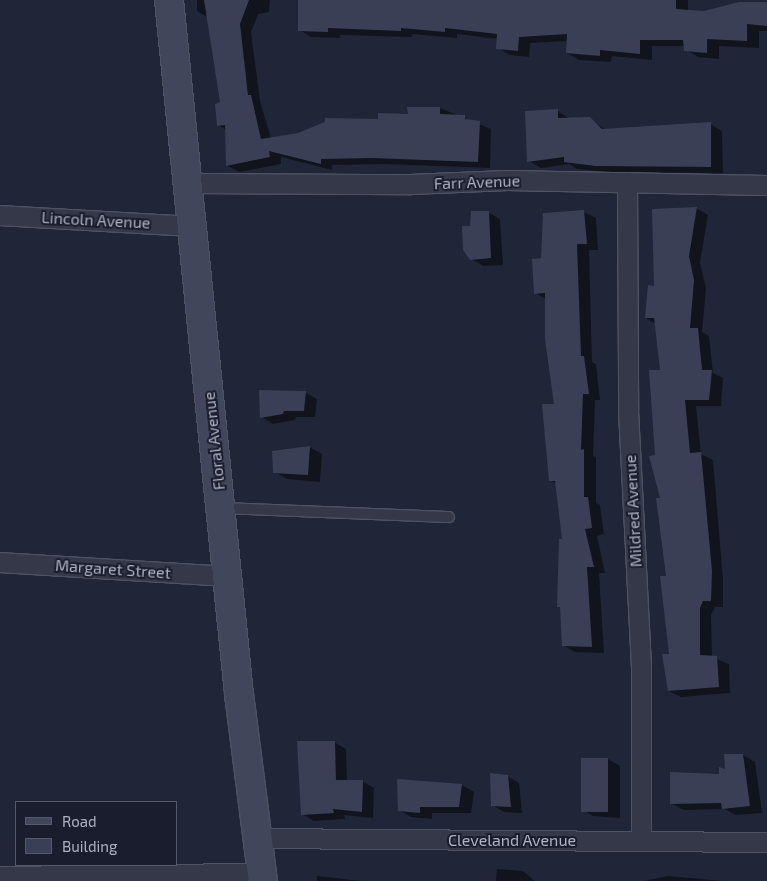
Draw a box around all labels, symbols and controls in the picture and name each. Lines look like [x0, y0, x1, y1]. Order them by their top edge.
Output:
street label: Farr Avenue [433, 171, 521, 193]
street label: Lincoln Avenue [41, 208, 151, 232]
street label: Floral Avenue [199, 390, 229, 492]
street label: Mildred Avenue [620, 454, 646, 568]
street label: Margaret Street [55, 555, 171, 583]
legend [15, 801, 178, 866]
text: Road [62, 812, 97, 830]
street label: Cleveland Avenue [448, 830, 576, 850]
text: Building [62, 837, 117, 855]

